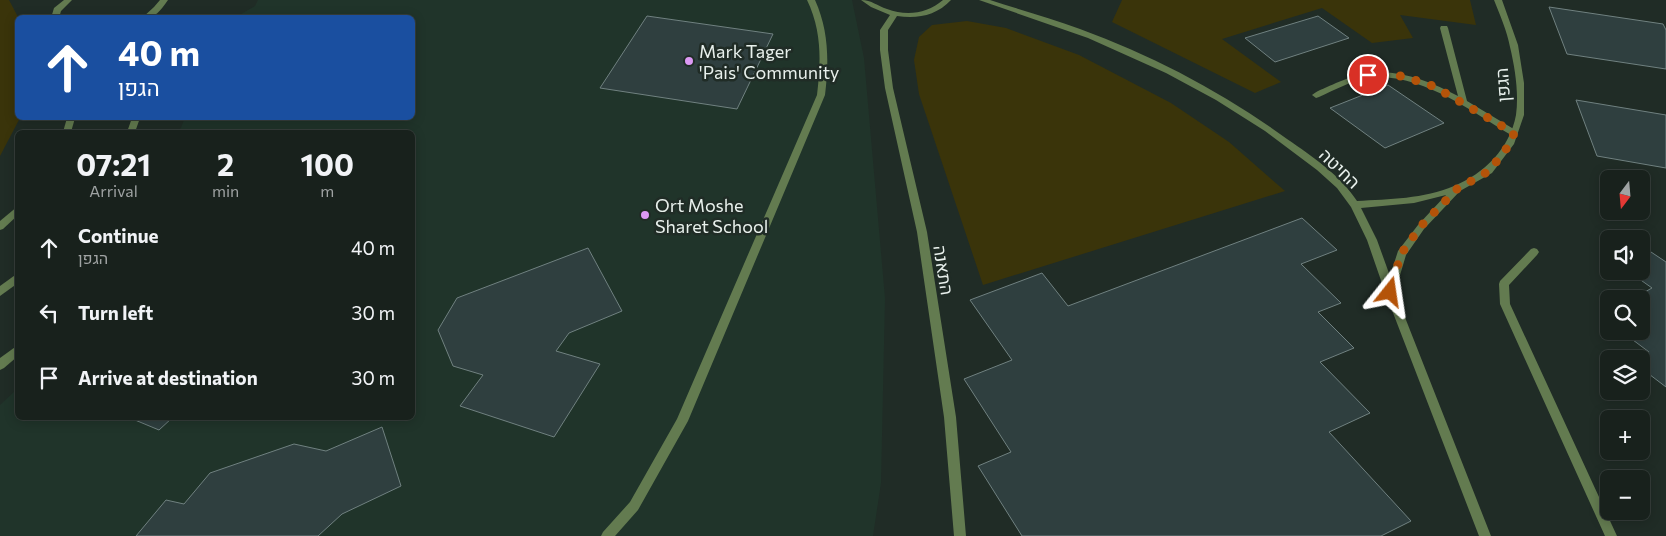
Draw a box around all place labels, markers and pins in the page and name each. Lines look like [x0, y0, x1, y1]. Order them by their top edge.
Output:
place label: Mark Tager 'Pais' Community [699, 40, 839, 83]
pin [1347, 54, 1389, 96]
marker: Mark Tager 'Pais' Community [683, 55, 695, 67]
place label: Ort Moshe Sharet School [655, 194, 768, 237]
marker: Ort Moshe Sharet School [639, 209, 651, 221]

